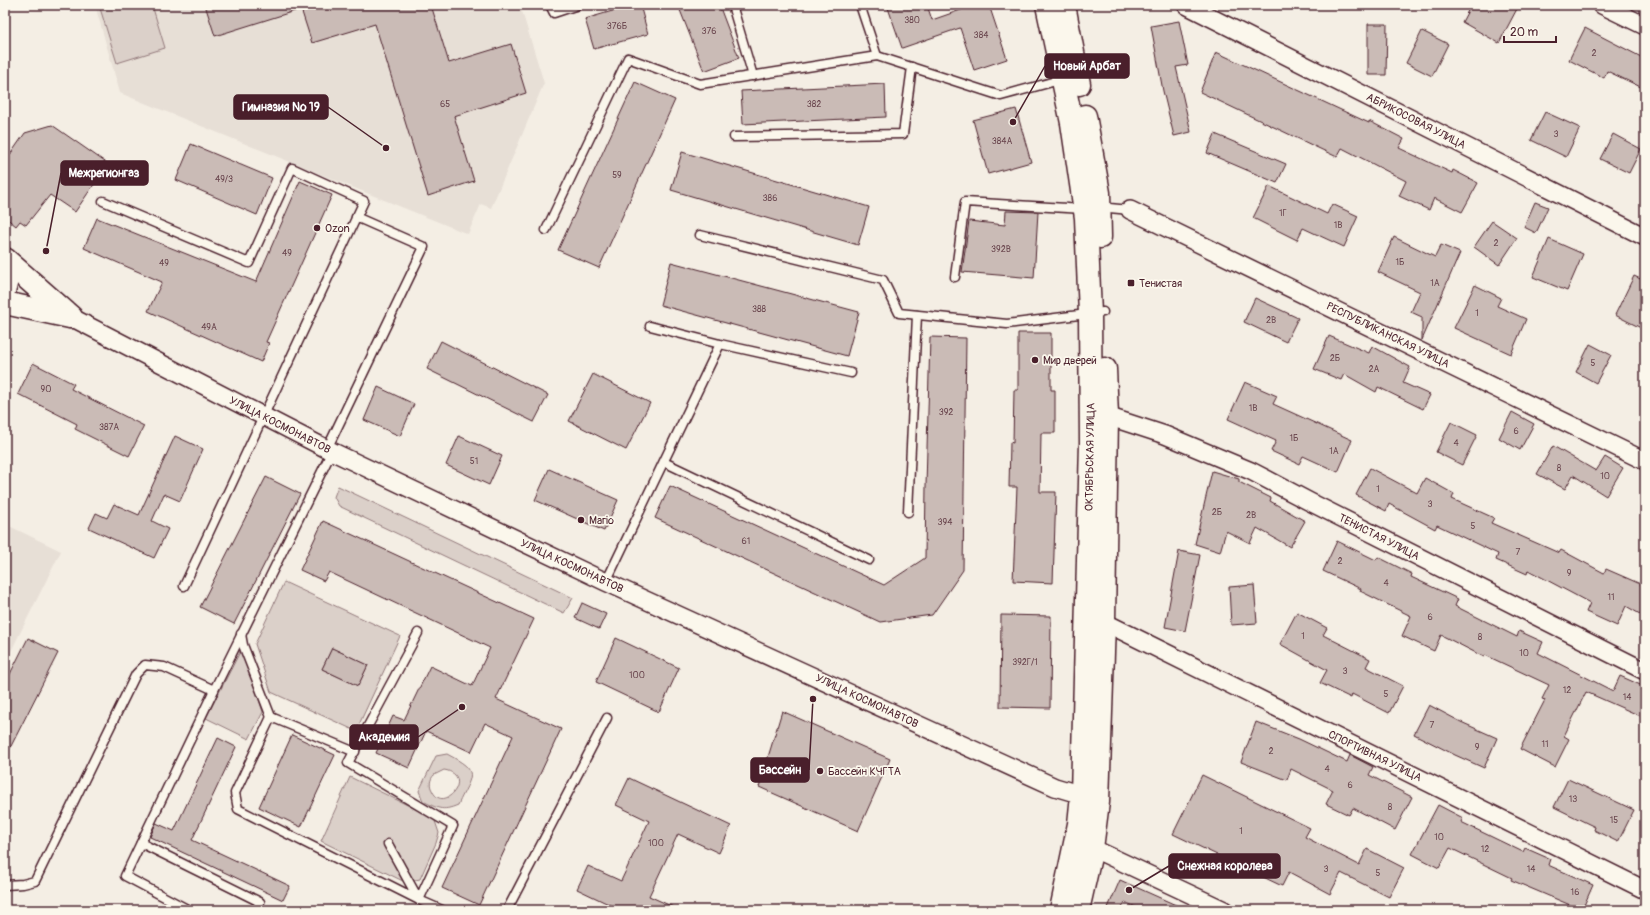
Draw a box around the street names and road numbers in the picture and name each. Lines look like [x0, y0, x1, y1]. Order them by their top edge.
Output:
street label: АБРИКОСОВАЯ УЛИЦА [1364, 90, 1468, 152]
street label: РЕСПУБЛИКАНСКАЯ УЛИЦА [1324, 300, 1452, 370]
street label: УЛИЦА КОСМОНАВТОВ [227, 394, 333, 456]
street label: ОКТЯБРЬСКАЯ УЛИЦА [1083, 403, 1097, 511]
street label: ТЕНИСТАЯ УЛИЦА [1336, 511, 1422, 563]
street label: УЛИЦА КОСМОНАВТОВ [519, 536, 625, 596]
street label: УЛИЦА КОСМОНАВТОВ [814, 671, 920, 731]
street label: СПОРТИВНАЯ УЛИЦА [1326, 728, 1424, 784]

